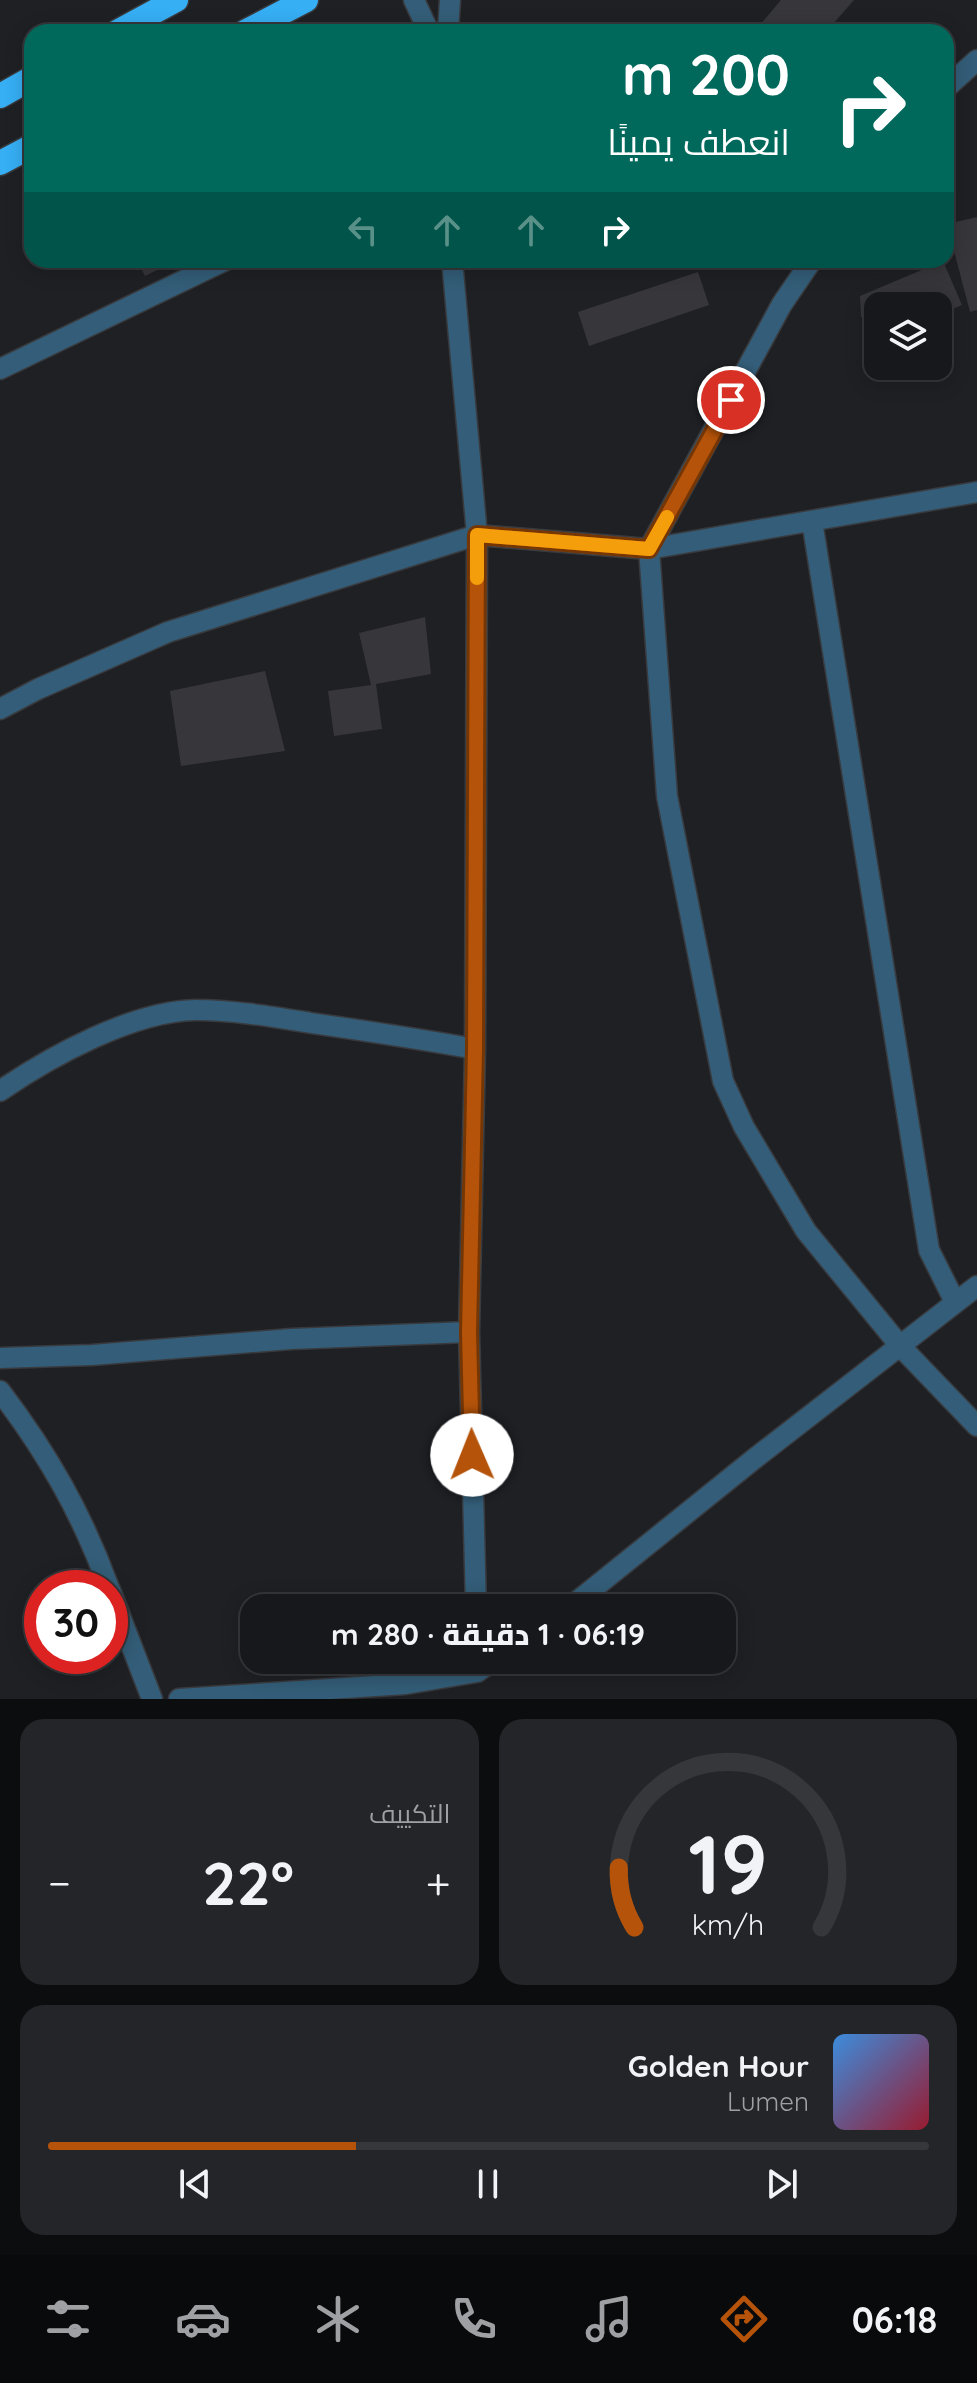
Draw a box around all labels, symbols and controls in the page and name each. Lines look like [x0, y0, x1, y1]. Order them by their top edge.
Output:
text: 200 m [622, 39, 790, 109]
icon: right [818, 56, 922, 160]
text: انعطف يمينًا [607, 119, 790, 164]
icon: left [341, 208, 385, 252]
icon: ahead [425, 208, 469, 252]
icon: ahead [509, 208, 553, 252]
icon: right [593, 208, 637, 252]
map controls [864, 292, 952, 380]
button: layers [864, 292, 952, 380]
pin [697, 366, 765, 434]
icon: arrive [709, 378, 753, 422]
position arrow [430, 1413, 514, 1497]
speed limit sign: 30 [24, 1570, 128, 1674]
text: 06:19 · 1 دقيقة · 280 m [331, 1615, 645, 1653]
text: التكييف [369, 1797, 451, 1830]
text: 19 [688, 1811, 768, 1915]
text: 22° [202, 1845, 294, 1920]
text: − [48, 1855, 71, 1910]
text: + [426, 1855, 451, 1910]
text: km/h [691, 1906, 764, 1942]
text: Golden Hour [628, 2047, 809, 2085]
text: Lumen [727, 2085, 809, 2118]
icon: previous [173, 2162, 217, 2206]
icon: pause [466, 2162, 510, 2206]
icon: next [760, 2162, 804, 2206]
icon: filters [40, 2291, 96, 2347]
icon: car [175, 2291, 231, 2347]
icon: climate [310, 2291, 366, 2347]
icon: phone [446, 2291, 502, 2347]
icon: music [581, 2291, 637, 2347]
icon: directions [716, 2291, 772, 2347]
text: 06:18 [852, 2297, 937, 2342]

